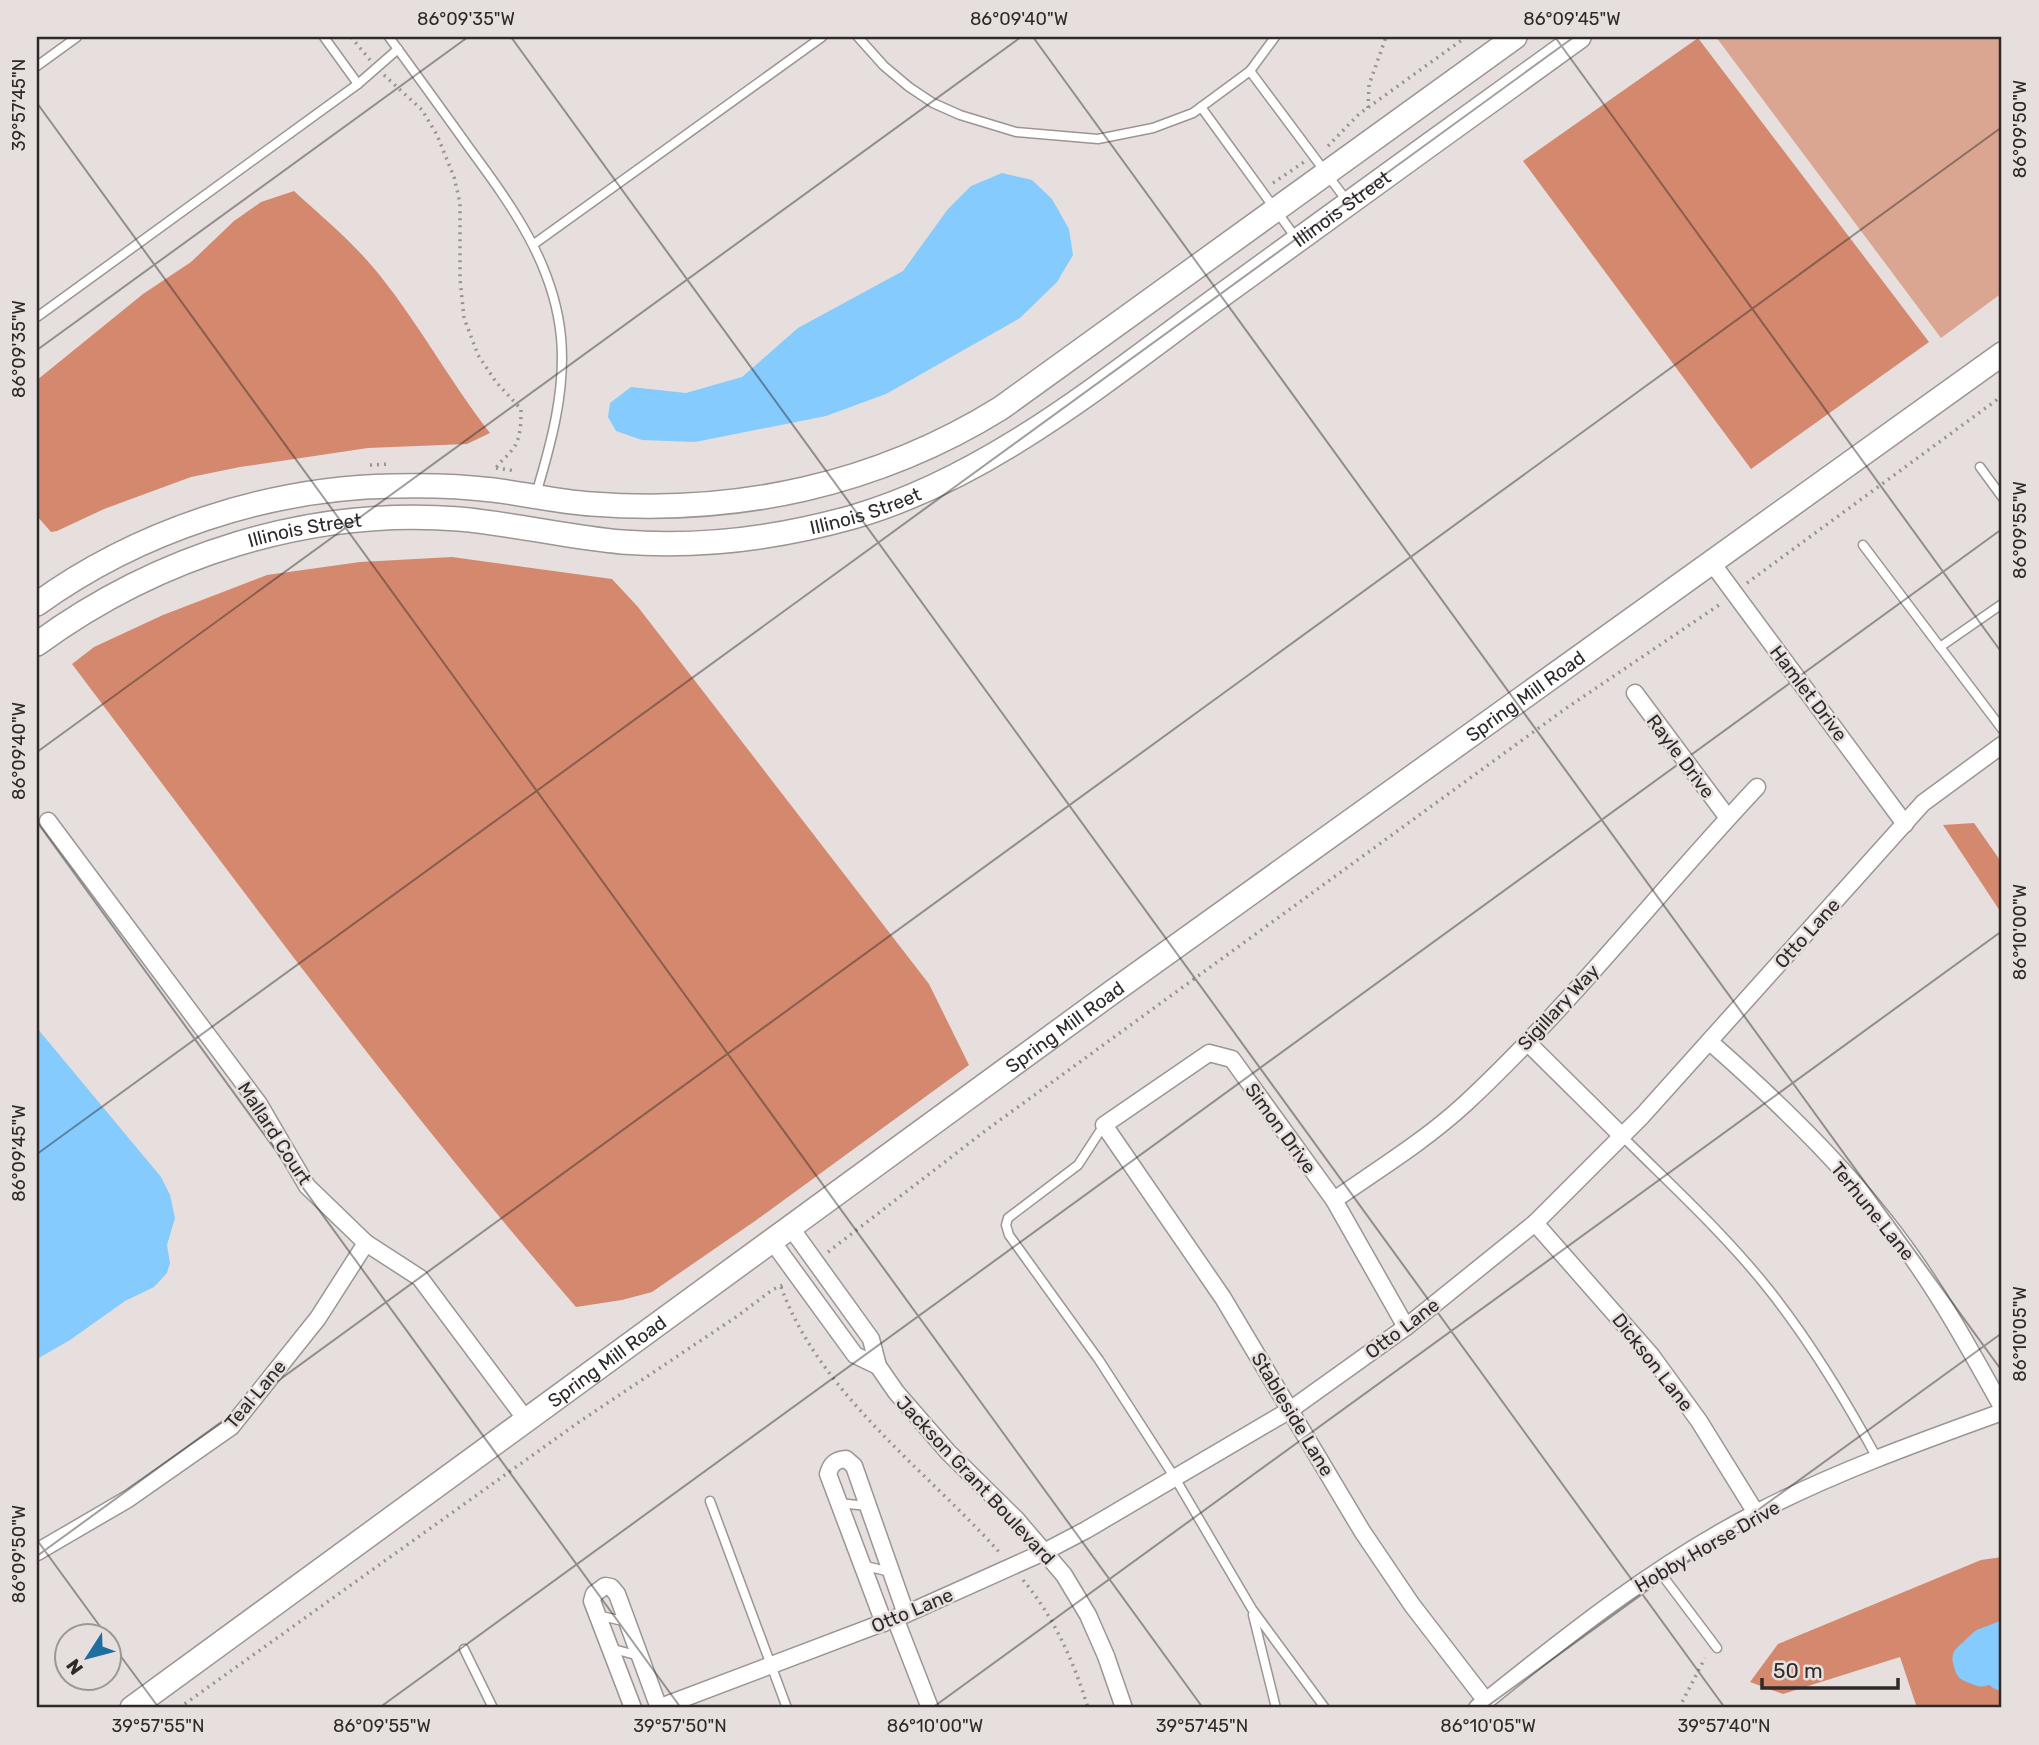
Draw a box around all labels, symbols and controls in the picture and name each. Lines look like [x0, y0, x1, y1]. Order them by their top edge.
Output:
text: 86°09'35"W [417, 8, 515, 30]
text: 86°09'40"W [970, 8, 1068, 30]
text: 86°09'45"W [1523, 8, 1621, 30]
text: 39°57'45"N [8, 59, 30, 151]
text: 86°09'50"W [2009, 80, 2031, 178]
street label: Illinois Street [1288, 165, 1396, 252]
text: 86°09'35"W [8, 300, 30, 398]
text: 86°09'55"W [2009, 481, 2031, 579]
street label: Illinois Street [808, 482, 925, 539]
street label: Illinois Street [245, 509, 363, 552]
street label: Hamlet Drive [1765, 641, 1852, 746]
street label: Spring Mill Road [1461, 646, 1590, 747]
text: 86°09'40"W [8, 702, 30, 800]
street label: Rayle Drive [1642, 710, 1720, 803]
text: 86°10'00"W [2009, 884, 2031, 980]
street label: Otto Lane [1770, 893, 1845, 973]
street label: Sigillary Way [1513, 960, 1604, 1055]
street label: Spring Mill Road [1001, 976, 1129, 1078]
street label: Mallard Court [233, 1078, 317, 1189]
street label: Simon Drive [1240, 1079, 1321, 1178]
text: 86°09'45"W [8, 1104, 30, 1202]
street label: Terhune Lane [1826, 1157, 1919, 1265]
text: 86°10'05"W [2009, 1286, 2031, 1382]
street label: Otto Lane [1361, 1293, 1444, 1364]
street label: Dickson Lane [1607, 1309, 1698, 1416]
street label: Spring Mill Road [543, 1311, 671, 1413]
street label: Stableside Lane [1247, 1348, 1339, 1480]
street label: Teal Lane [220, 1355, 291, 1433]
street label: Jackson Grant Boulevard [891, 1391, 1060, 1569]
street label: Hobby Horse Drive [1631, 1496, 1784, 1597]
text: 86°09'50"W [8, 1505, 30, 1603]
street label: Otto Lane [868, 1583, 957, 1638]
north arrow [52, 1622, 122, 1692]
scale bar [1762, 1647, 1899, 1691]
text: N [61, 1654, 88, 1679]
text: 50 m [1773, 1658, 1823, 1683]
text: 39°57'55"N [112, 1715, 204, 1737]
text: 86°09'55"W [333, 1715, 431, 1737]
text: 39°57'50"N [633, 1715, 727, 1737]
text: 86°10'00"W [887, 1715, 983, 1737]
text: 39°57'45"N [1156, 1715, 1248, 1737]
text: 86°10'05"W [1440, 1715, 1536, 1737]
text: 39°57'40"N [1677, 1715, 1771, 1737]

